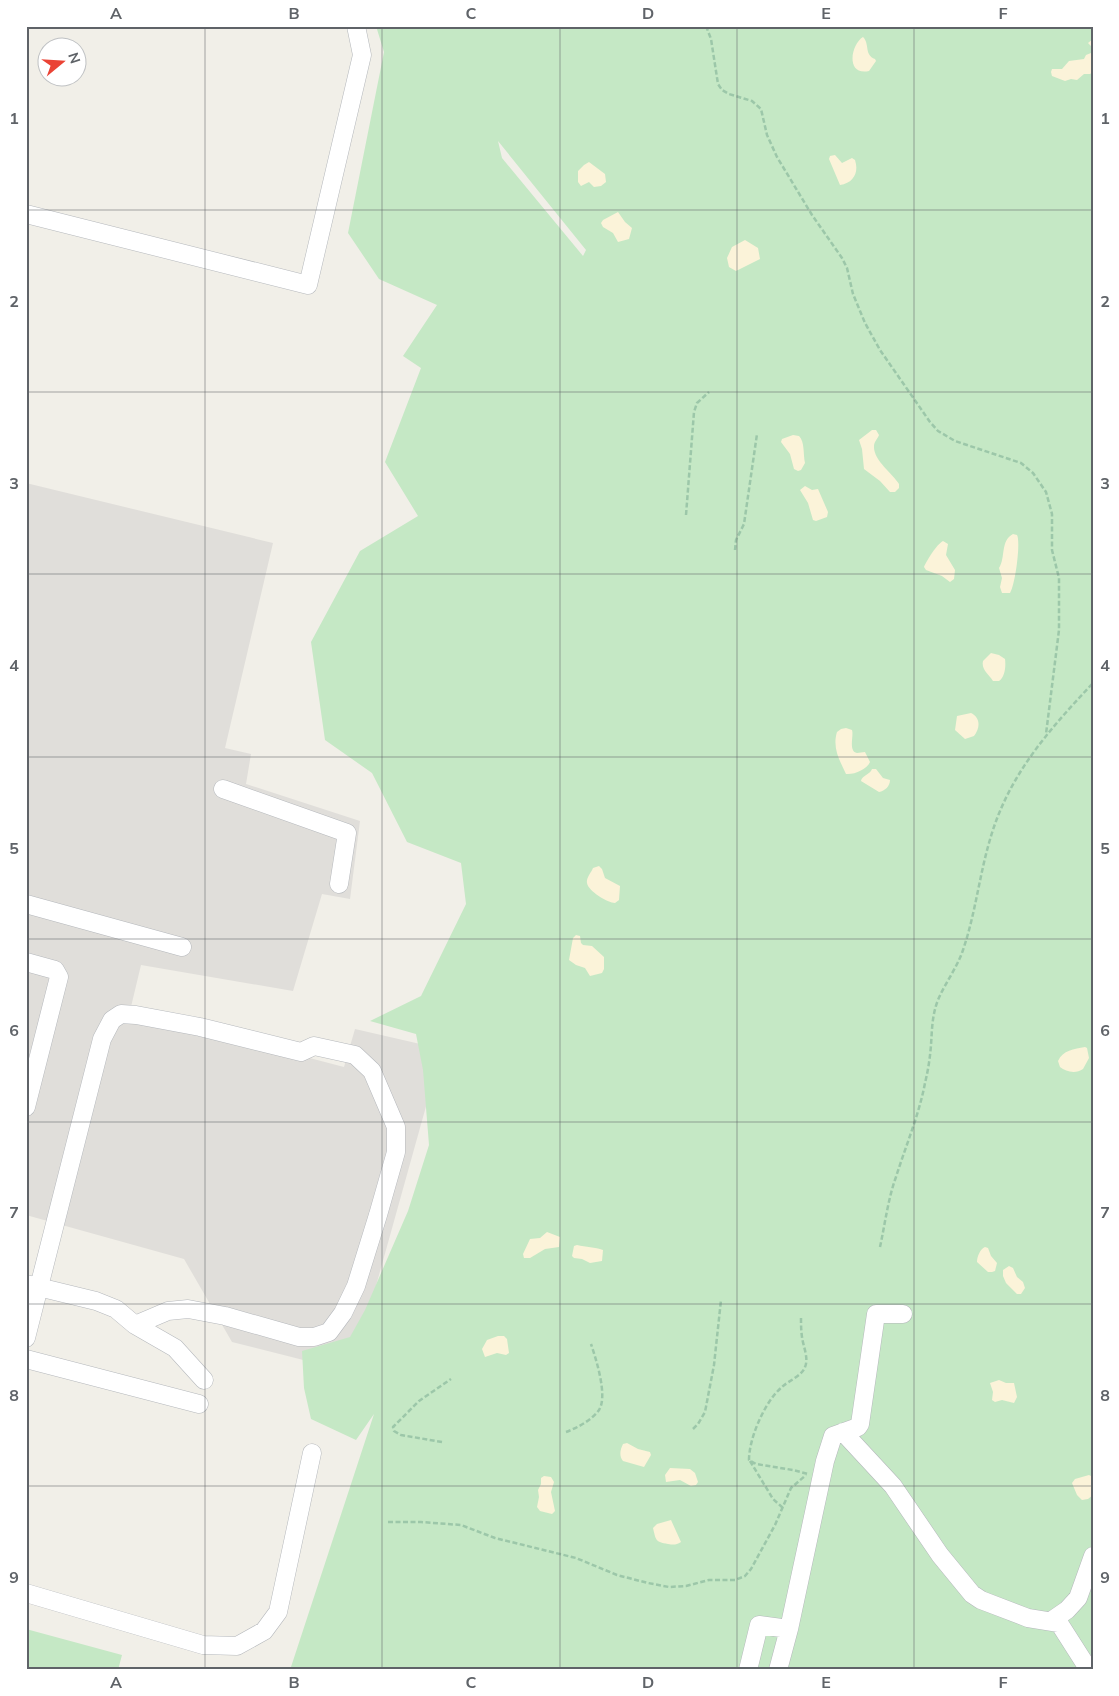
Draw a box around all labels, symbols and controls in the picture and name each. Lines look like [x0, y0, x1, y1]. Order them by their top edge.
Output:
text: A [110, 3, 122, 23]
text: B [288, 3, 300, 23]
text: C [466, 3, 477, 23]
text: D [642, 3, 654, 23]
text: E [821, 3, 831, 23]
text: F [998, 3, 1008, 23]
north arrow [38, 38, 88, 88]
text: N [64, 50, 85, 66]
text: 1 [9, 108, 19, 128]
text: 1 [1100, 108, 1110, 128]
text: 2 [9, 291, 19, 311]
text: 2 [1100, 291, 1110, 311]
text: 3 [9, 473, 19, 493]
text: 3 [1100, 473, 1110, 493]
text: 4 [9, 655, 19, 675]
text: 4 [1100, 655, 1110, 675]
text: 5 [9, 838, 19, 858]
text: 5 [1100, 838, 1110, 858]
text: 6 [9, 1020, 19, 1040]
text: 6 [1100, 1020, 1110, 1040]
text: 7 [9, 1202, 19, 1222]
text: 7 [1100, 1202, 1110, 1222]
text: 8 [9, 1385, 19, 1405]
text: 8 [1100, 1385, 1110, 1405]
text: 9 [9, 1567, 19, 1587]
text: 9 [1100, 1567, 1110, 1587]
text: A [110, 1672, 122, 1692]
text: B [288, 1672, 300, 1692]
text: C [466, 1672, 477, 1692]
text: D [642, 1672, 654, 1692]
text: E [821, 1672, 831, 1692]
text: F [998, 1672, 1008, 1692]

